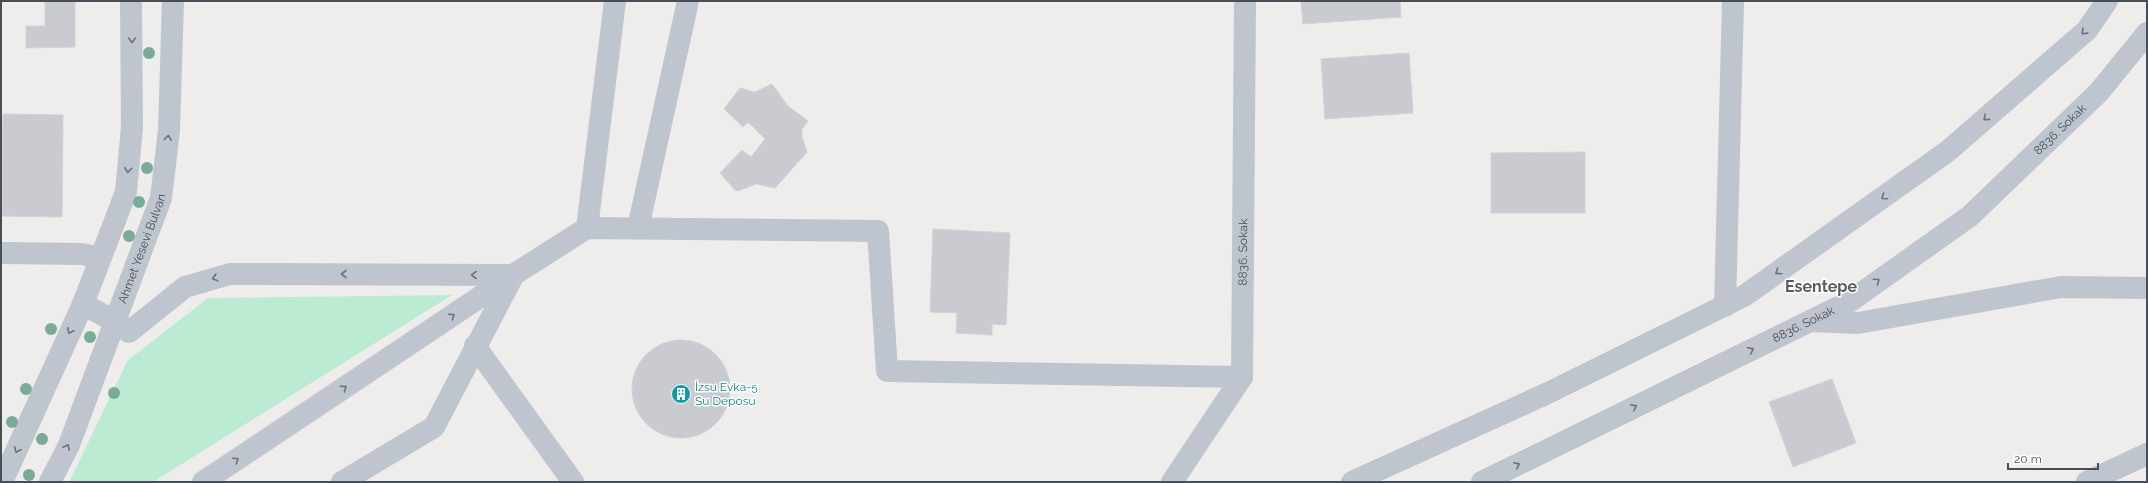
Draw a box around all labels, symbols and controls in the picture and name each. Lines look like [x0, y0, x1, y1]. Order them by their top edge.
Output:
one-way arrow [2081, 27, 2089, 35]
one-way arrow [127, 37, 136, 43]
street label: 8836. Sokak [2031, 101, 2089, 158]
one-way arrow [1984, 113, 1991, 120]
one-way arrow [163, 135, 172, 141]
one-way arrow [124, 167, 133, 173]
one-way arrow [1881, 192, 1888, 199]
street label: Ahmet Yesevi Bulvarı [115, 193, 168, 306]
street label: 8836. Sokak [1236, 218, 1250, 286]
one-way arrow [1775, 268, 1782, 275]
one-way arrow [341, 270, 347, 278]
one-way arrow [471, 271, 477, 279]
one-way arrow [211, 273, 218, 282]
district label: Esentepe [1785, 277, 1857, 296]
one-way arrow [1873, 278, 1880, 286]
street label: 8836. Sokak [1770, 303, 1837, 345]
one-way arrow [448, 313, 455, 321]
one-way arrow [67, 327, 75, 334]
one-way arrow [1746, 347, 1754, 355]
place label: İzsu Evka-5 Su Deposu [695, 380, 758, 408]
building icon: İzsu Evka-5 Su Deposu [670, 383, 692, 405]
one-way arrow [339, 386, 346, 393]
one-way arrow [1630, 404, 1637, 412]
one-way arrow [62, 444, 70, 451]
one-way arrow [14, 445, 22, 453]
scale bar [2008, 445, 2098, 471]
text: 20 m [2014, 452, 2042, 466]
one-way arrow [231, 458, 238, 465]
one-way arrow [1513, 462, 1521, 470]

